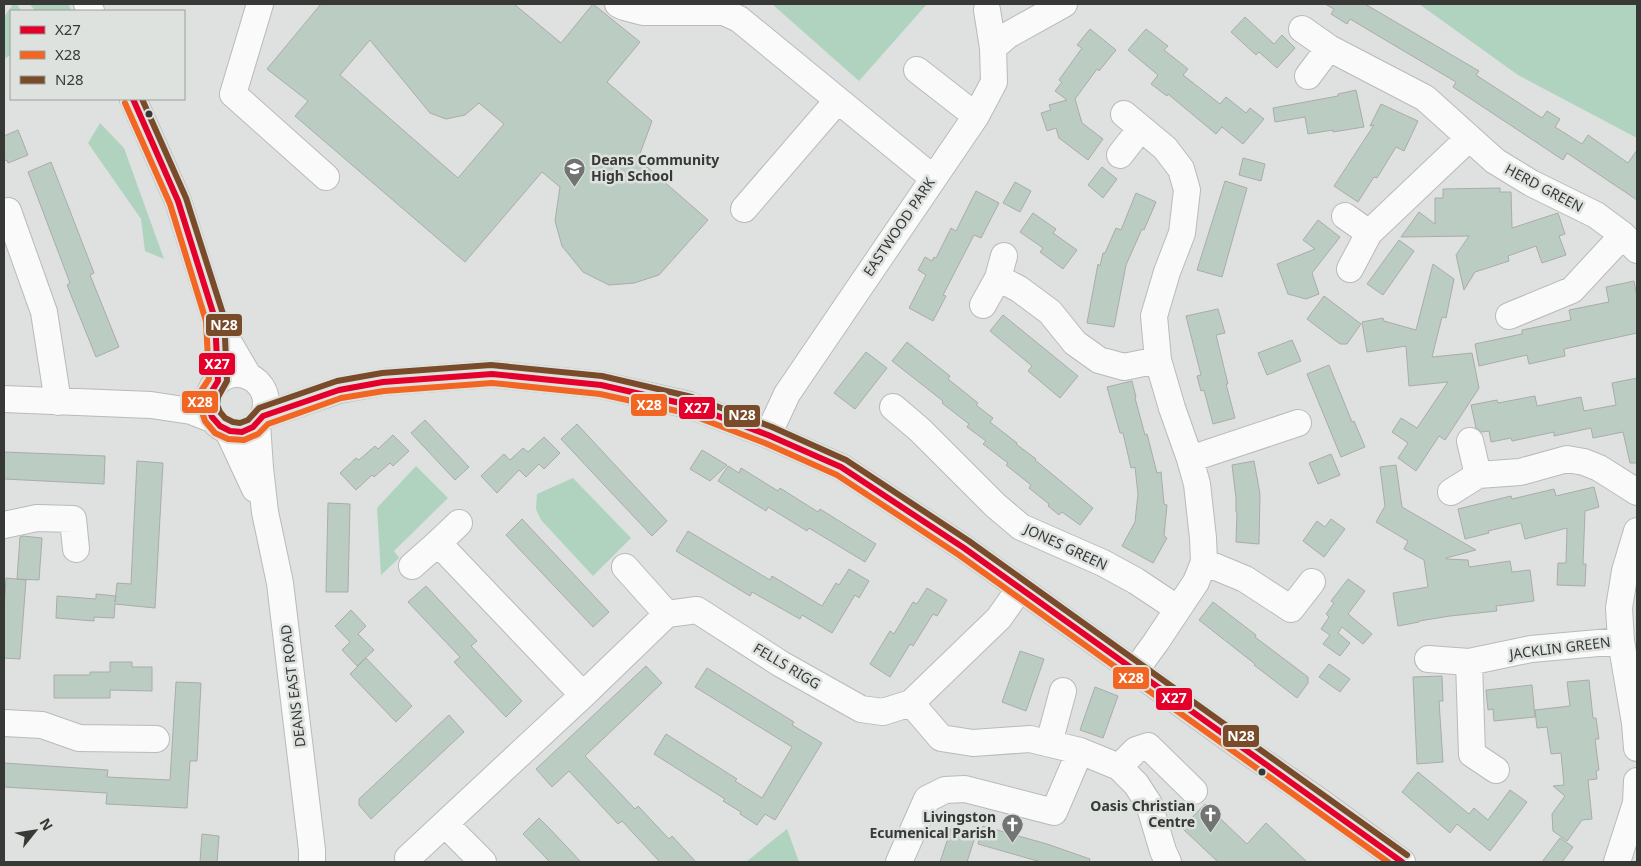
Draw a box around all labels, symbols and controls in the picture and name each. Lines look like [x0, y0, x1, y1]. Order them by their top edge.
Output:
legend [10, 10, 185, 100]
text: X27 [55, 19, 81, 39]
text: X28 [55, 44, 81, 64]
text: N28 [55, 69, 84, 89]
unlabelled marker [144, 109, 154, 119]
place label: Deans Community High School [591, 150, 719, 185]
school or university icon: Deans Community High School [563, 156, 587, 187]
street label: HERD GREEN [1502, 159, 1587, 216]
street label: EASTWOOD PARK [859, 174, 939, 280]
line badge: N28 [205, 313, 243, 337]
text: N28 [210, 315, 238, 334]
line badge: X27 [198, 352, 236, 376]
text: X27 [204, 354, 230, 373]
line badge: X28 [181, 390, 219, 414]
text: X28 [187, 392, 213, 411]
line badge: X28 [630, 393, 668, 417]
text: X28 [636, 395, 662, 414]
line badge: X27 [678, 396, 716, 420]
text: X27 [684, 398, 710, 417]
line badge: N28 [723, 404, 761, 428]
text: N28 [728, 405, 756, 424]
street label: JONES GREEN [1020, 518, 1111, 574]
street label: DEANS EAST ROAD [276, 624, 309, 748]
street label: JACKLIN GREEN [1506, 632, 1611, 663]
street label: FELLS RIGG [750, 638, 824, 693]
line badge: X28 [1112, 666, 1150, 690]
text: X28 [1118, 668, 1144, 687]
line badge: X27 [1155, 687, 1193, 711]
text: X27 [1161, 688, 1187, 707]
line badge: N28 [1222, 724, 1260, 748]
text: N28 [1227, 726, 1255, 745]
unlabelled marker [1257, 767, 1267, 777]
place label: Oasis Christian Centre [1090, 796, 1195, 831]
church icon: Oasis Christian Centre [1199, 802, 1223, 833]
north arrow [10, 806, 60, 856]
place label: Livingston Ecumenical Parish [869, 807, 996, 842]
church icon: Livingston Ecumenical Parish [1000, 813, 1024, 844]
text: N [36, 815, 58, 834]

